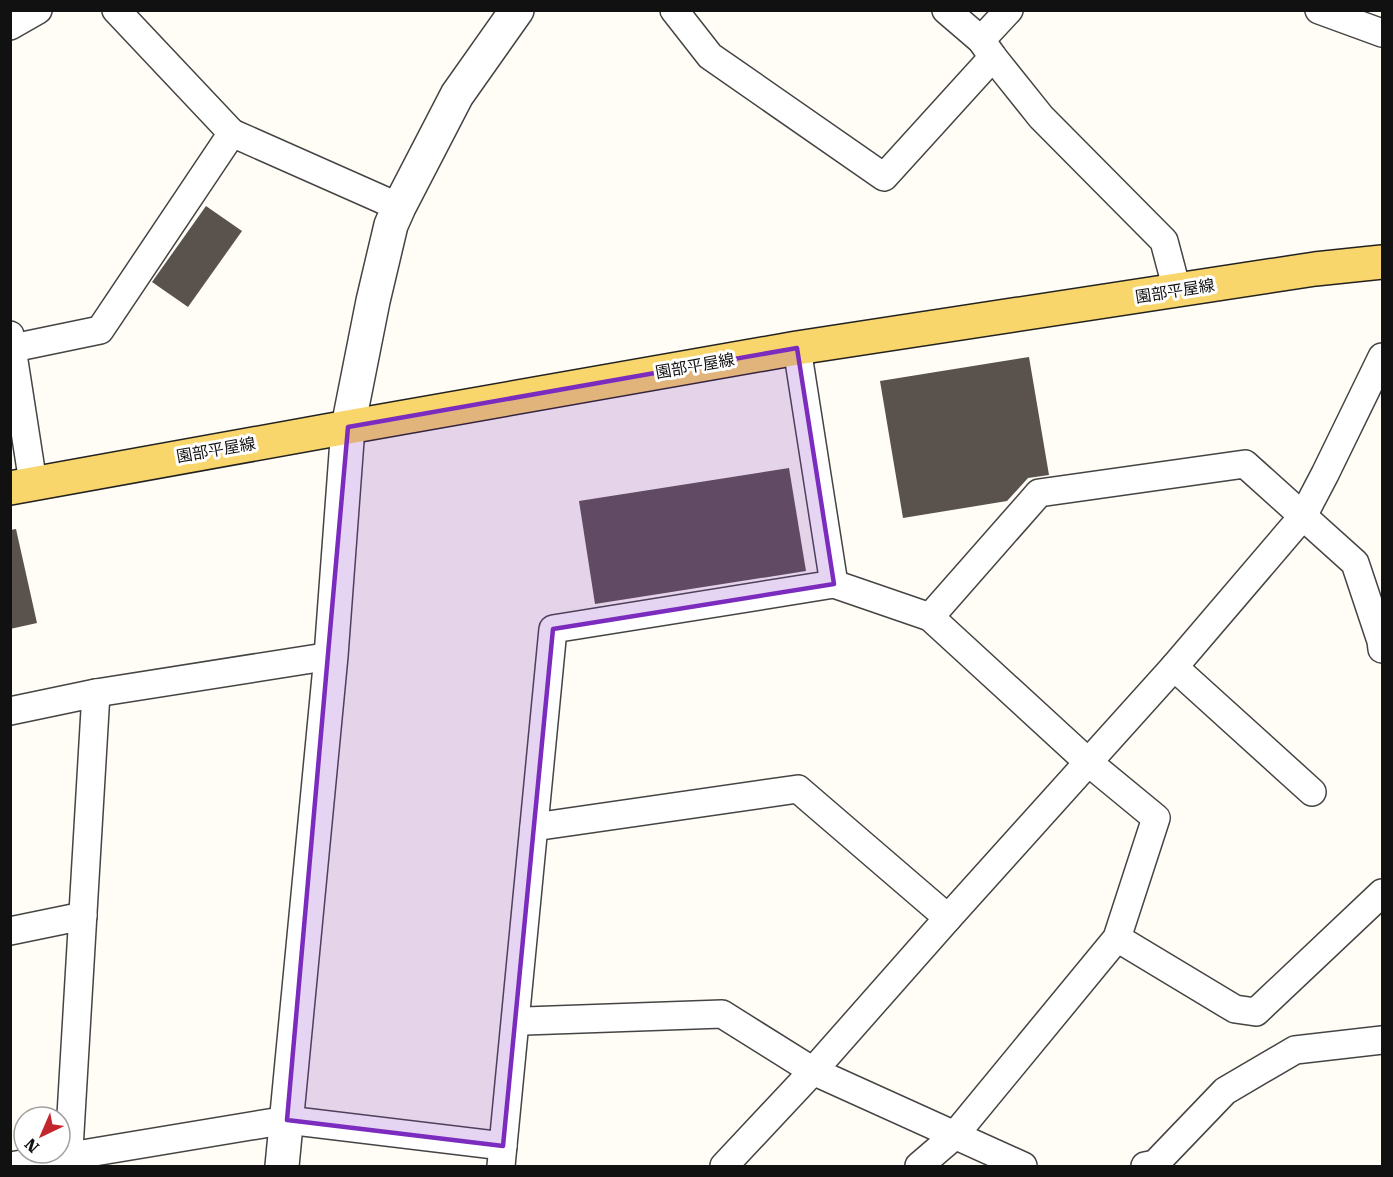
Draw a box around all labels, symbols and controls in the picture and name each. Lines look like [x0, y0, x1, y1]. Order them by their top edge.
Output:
street label: 園部平屋線 [1134, 275, 1216, 307]
street label: 園部平屋線 [654, 350, 736, 382]
street label: 園部平屋線 [175, 434, 257, 466]
north arrow [12, 1105, 72, 1165]
text: N [21, 1134, 43, 1157]

